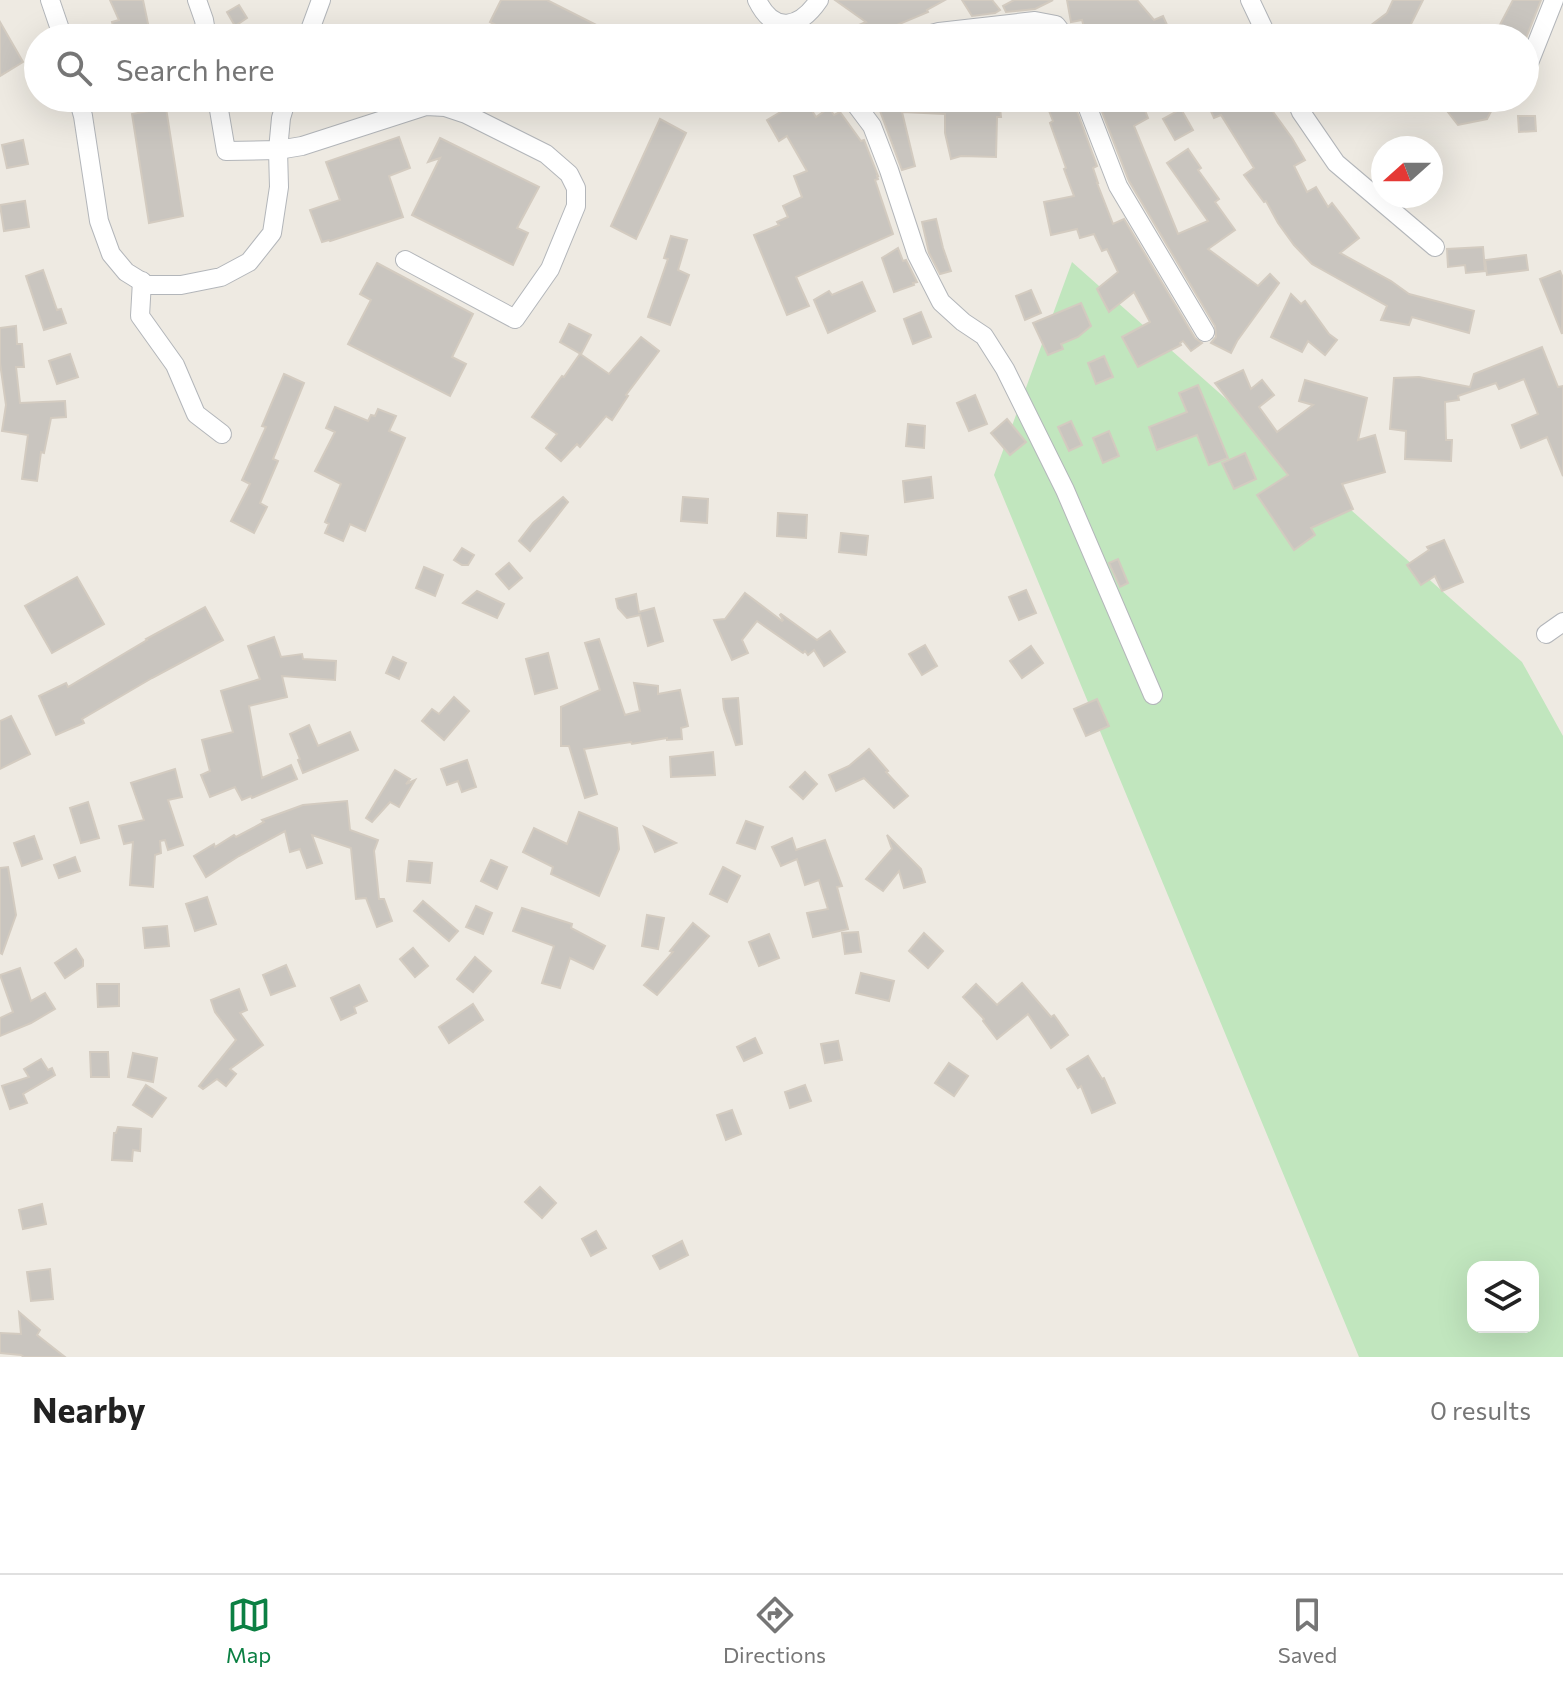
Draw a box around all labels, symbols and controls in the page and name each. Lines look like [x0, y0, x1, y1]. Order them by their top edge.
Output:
search box [24, 24, 1539, 112]
icon: search [52, 46, 96, 90]
text: Search here [116, 50, 275, 87]
north arrow [1371, 136, 1443, 208]
map controls [1467, 1261, 1539, 1333]
button: layers [1467, 1261, 1539, 1333]
text: Nearby [32, 1388, 146, 1430]
text: 0 results [1430, 1394, 1531, 1425]
tab: Map [226, 1593, 271, 1668]
tab: Directions [723, 1593, 826, 1668]
tab: Saved [1278, 1593, 1337, 1668]

